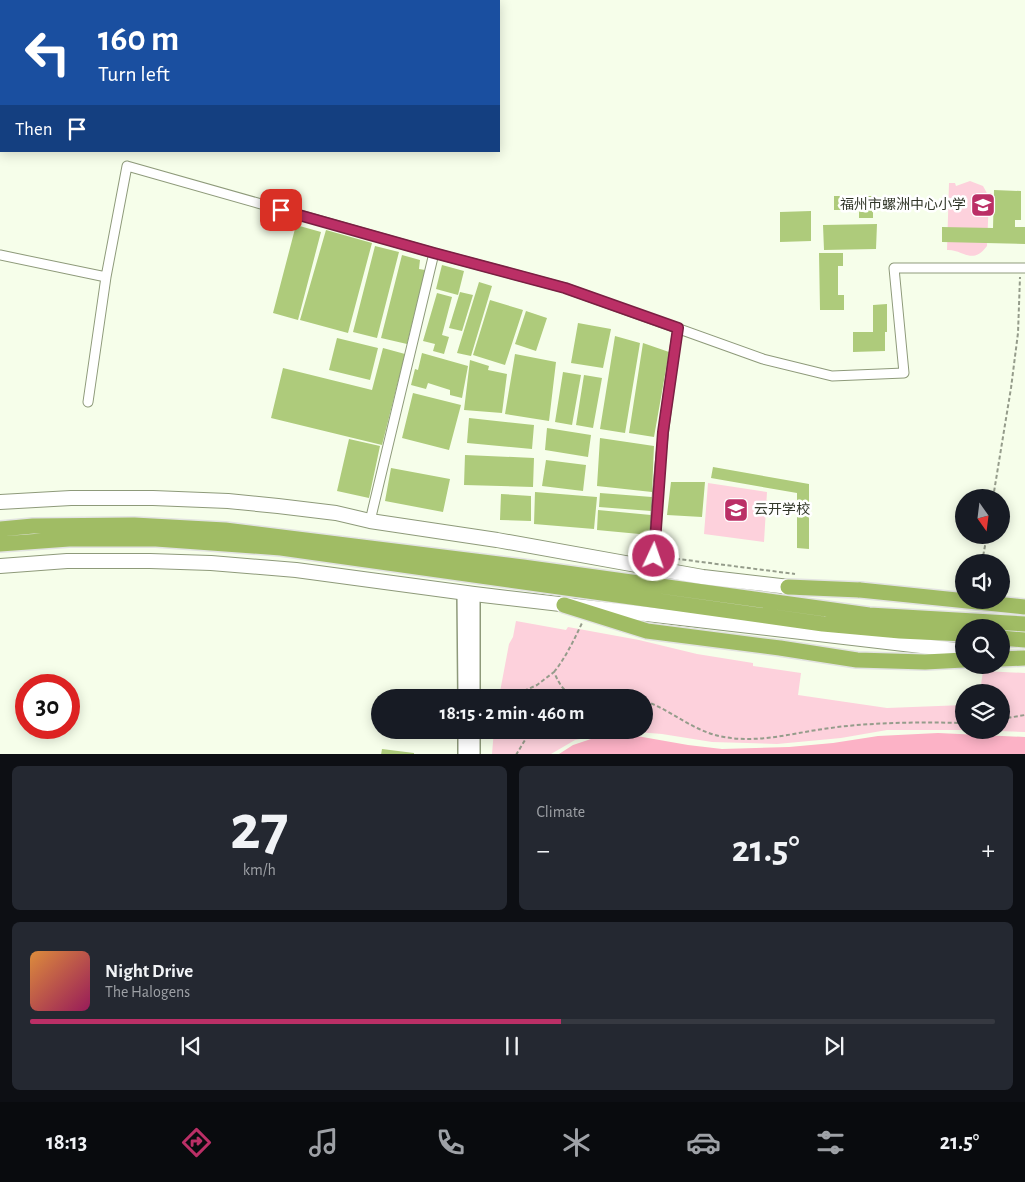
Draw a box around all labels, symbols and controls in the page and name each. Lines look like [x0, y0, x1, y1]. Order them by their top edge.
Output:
icon: left [15, 20, 80, 85]
text: 160 m [98, 22, 179, 57]
text: Turn left [98, 63, 170, 85]
icon: arrive [63, 115, 91, 143]
text: Then [15, 120, 53, 139]
pin [260, 189, 302, 231]
school or university icon: 福州市螺洲中心小学 [970, 192, 996, 218]
icon: arrive [267, 196, 295, 224]
place label: 福州市螺洲中心小学 [840, 196, 966, 212]
north arrow [955, 489, 1010, 544]
map controls [955, 489, 1010, 739]
school or university icon: 云开学校 [723, 497, 749, 523]
place label: 云开学校 [754, 501, 810, 517]
position arrow [627, 529, 679, 581]
button: sound [955, 554, 1010, 609]
button: search [955, 619, 1010, 674]
speed limit sign: 30 [15, 674, 80, 739]
button: layers [955, 684, 1010, 739]
text: 18:15 · 2 min · 460 m [440, 704, 584, 723]
text: 27 [230, 796, 289, 861]
text: Climate [537, 804, 585, 820]
text: 21.5° [732, 831, 800, 869]
text: − [537, 837, 550, 865]
text: + [982, 837, 995, 865]
text: km/h [243, 862, 276, 878]
text: Night Drive [105, 962, 193, 981]
text: The Halogens [105, 984, 190, 1000]
icon: previous [177, 1032, 205, 1060]
icon: pause [498, 1032, 526, 1060]
icon: next [820, 1032, 848, 1060]
icon: directions [179, 1125, 214, 1160]
icon: music [306, 1125, 341, 1160]
icon: phone [433, 1125, 468, 1160]
icon: climate [559, 1125, 594, 1160]
icon: car [686, 1125, 721, 1160]
icon: filters [813, 1125, 848, 1160]
text: 18:13 [46, 1131, 87, 1153]
text: 21.5° [940, 1131, 979, 1153]

